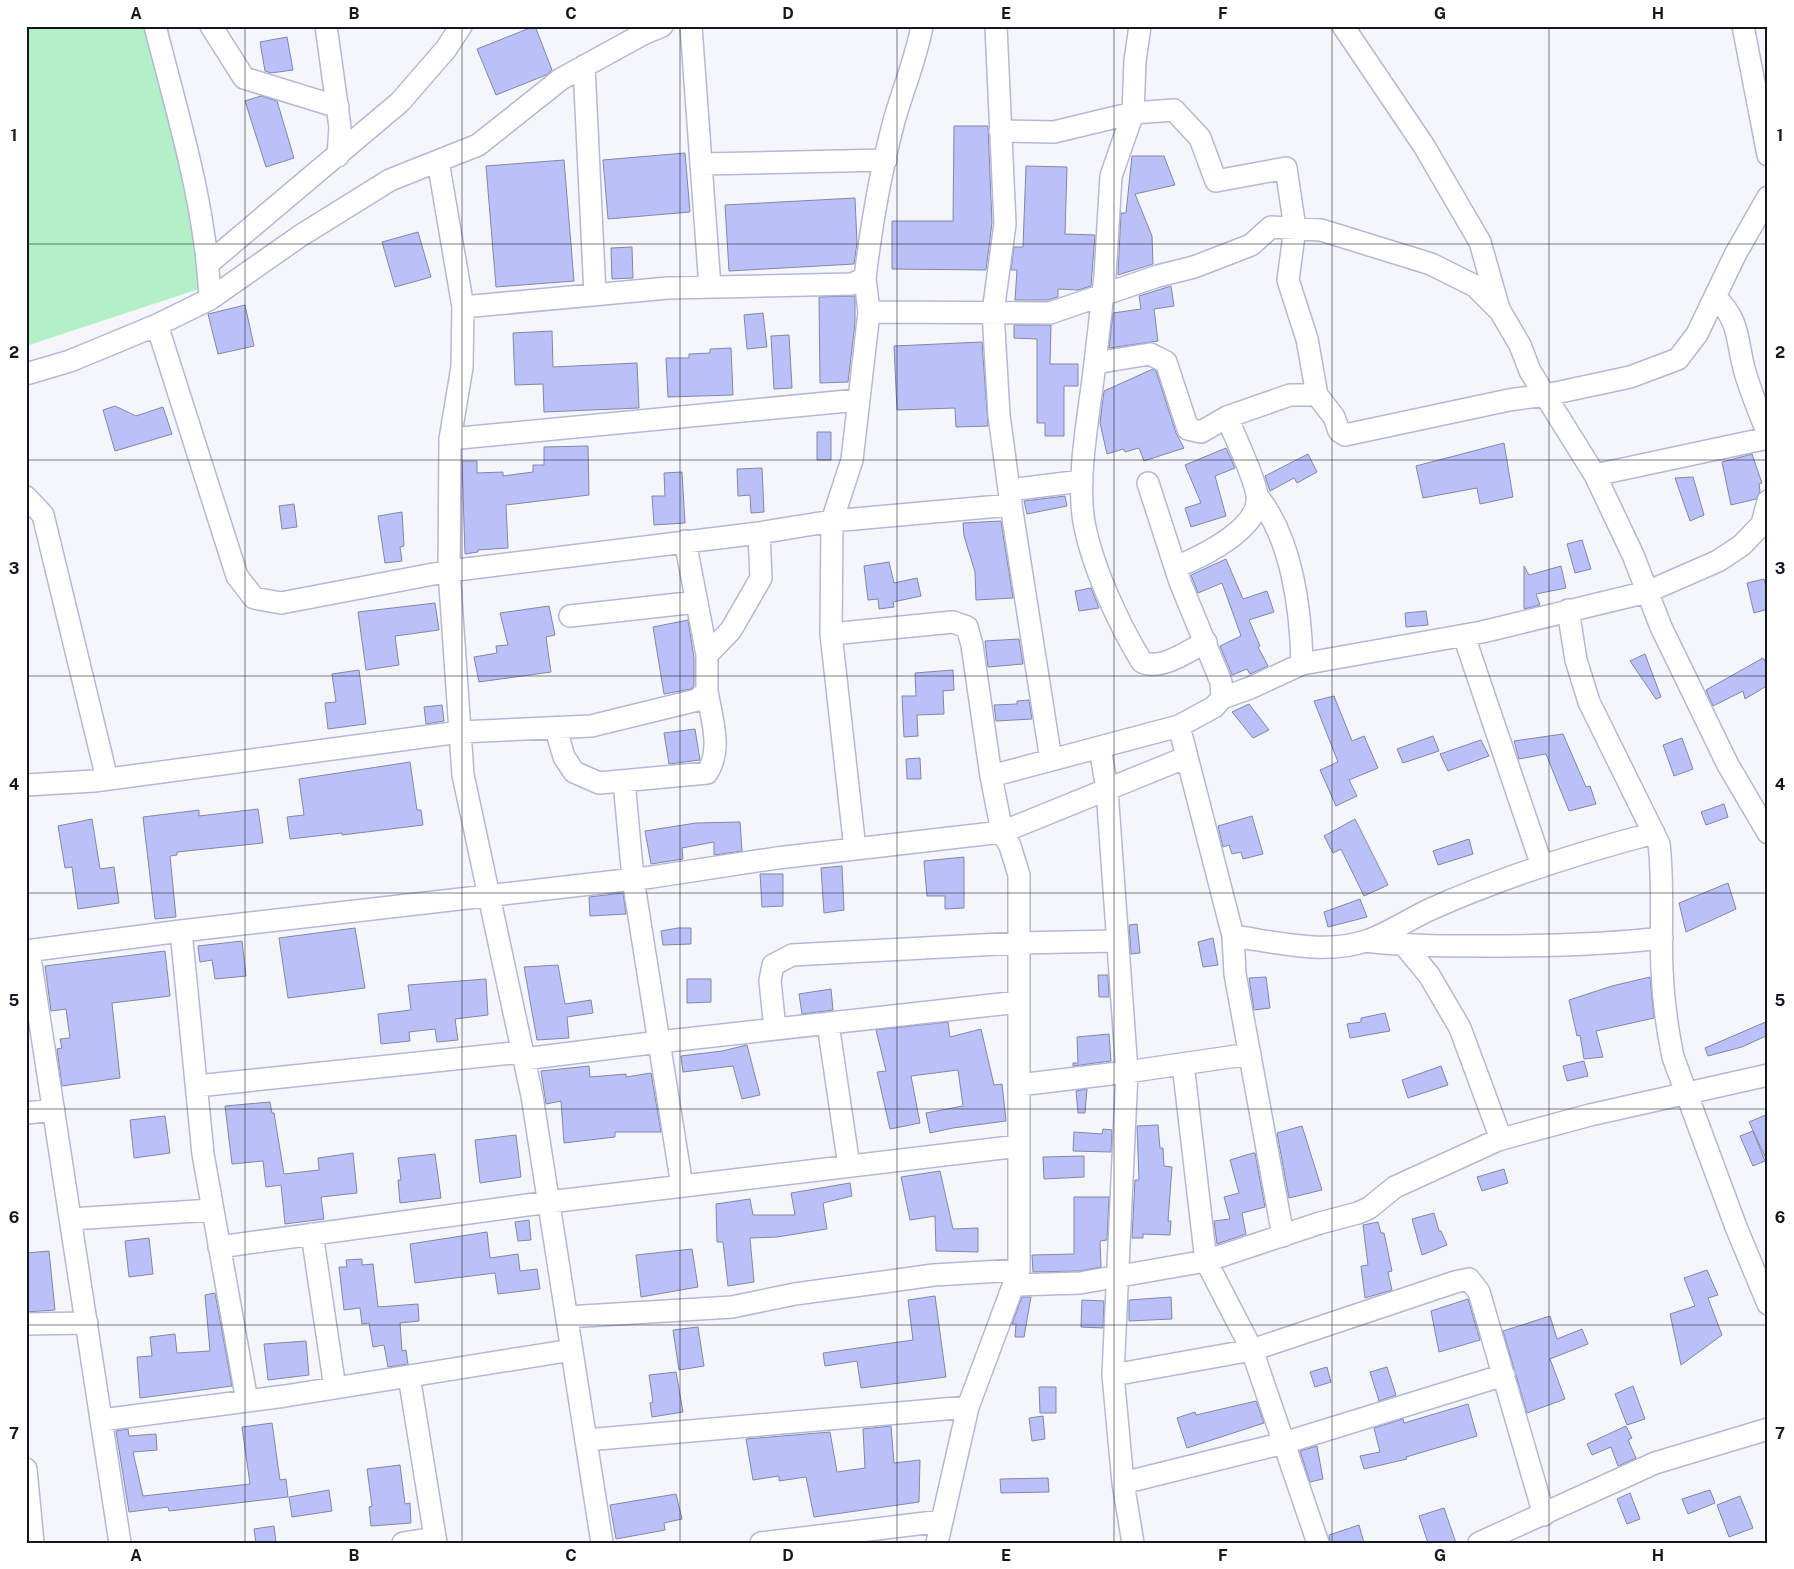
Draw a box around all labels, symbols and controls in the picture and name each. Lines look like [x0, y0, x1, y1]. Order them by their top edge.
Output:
text: A [130, 4, 142, 23]
text: B [349, 4, 360, 23]
text: C [565, 4, 577, 23]
text: D [782, 4, 794, 23]
text: E [1001, 4, 1011, 23]
text: F [1218, 4, 1228, 23]
text: G [1434, 4, 1446, 23]
text: H [1652, 4, 1664, 23]
text: 1 [11, 126, 17, 145]
text: 1 [1777, 126, 1783, 145]
text: 2 [9, 343, 19, 362]
text: 2 [1775, 343, 1785, 362]
text: 3 [9, 559, 19, 578]
text: 3 [1775, 559, 1785, 578]
text: 4 [9, 775, 20, 794]
text: 4 [1775, 775, 1786, 794]
text: 5 [9, 991, 20, 1010]
text: 5 [1775, 991, 1786, 1010]
text: 6 [9, 1208, 19, 1227]
text: 6 [1775, 1208, 1785, 1227]
text: 7 [9, 1424, 19, 1443]
text: 7 [1775, 1424, 1785, 1443]
text: A [130, 1546, 142, 1565]
text: B [349, 1546, 360, 1565]
text: C [565, 1546, 577, 1565]
text: D [782, 1546, 794, 1565]
text: E [1001, 1546, 1011, 1565]
text: F [1218, 1546, 1228, 1565]
text: G [1434, 1546, 1446, 1565]
text: H [1652, 1546, 1664, 1565]

